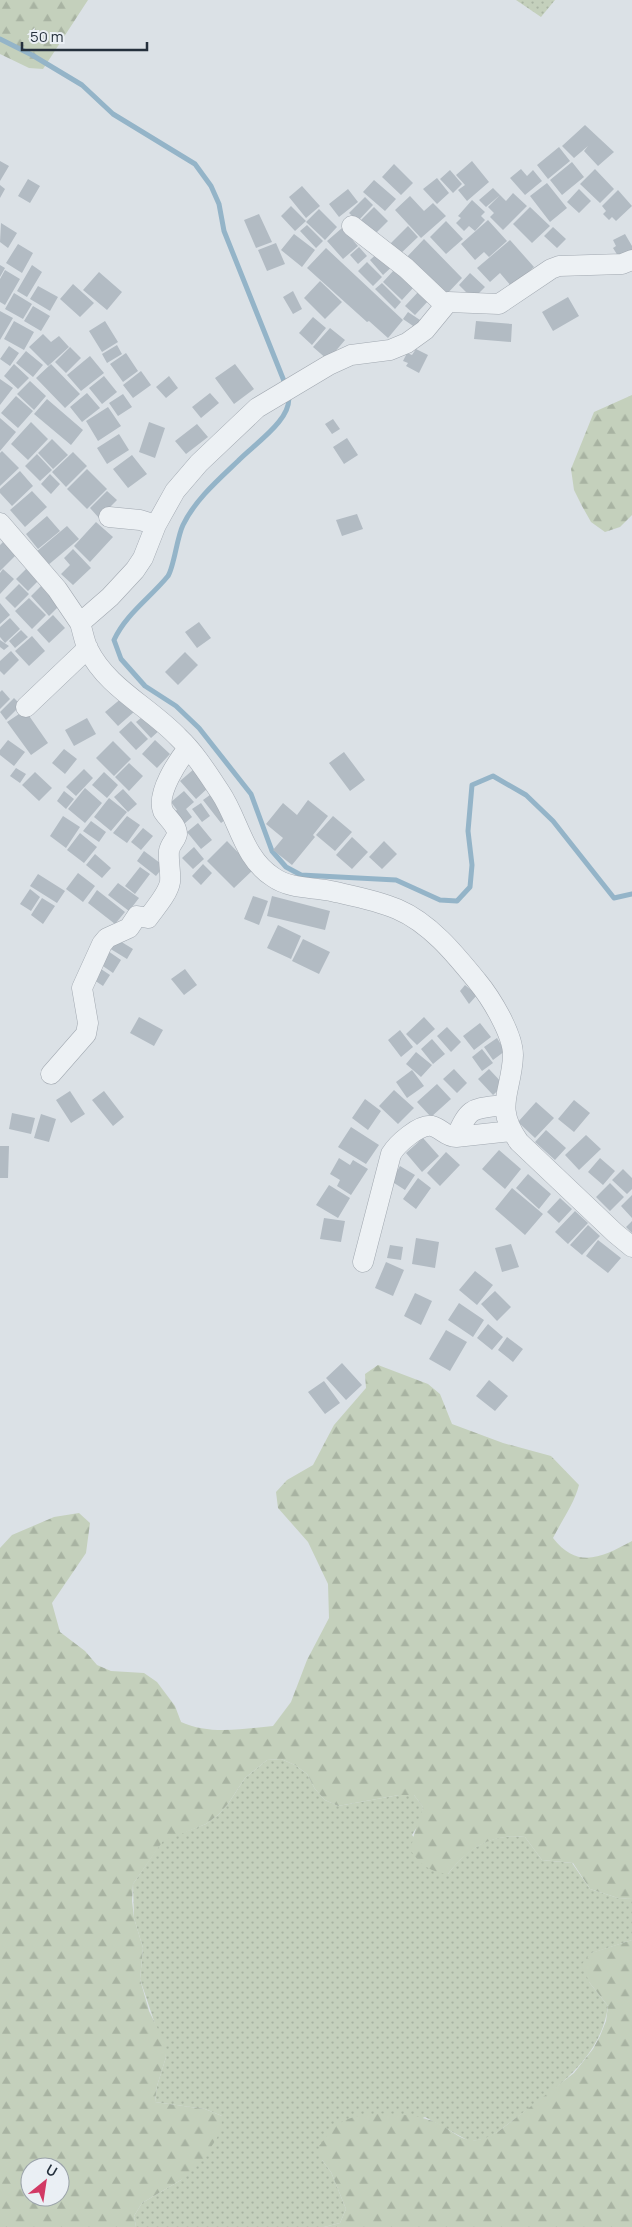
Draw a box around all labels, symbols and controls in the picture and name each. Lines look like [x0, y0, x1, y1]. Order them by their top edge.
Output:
scale bar [22, 20, 148, 52]
text: 50 m [30, 26, 64, 47]
north arrow [20, 2157, 70, 2207]
text: U [43, 2160, 61, 2181]

